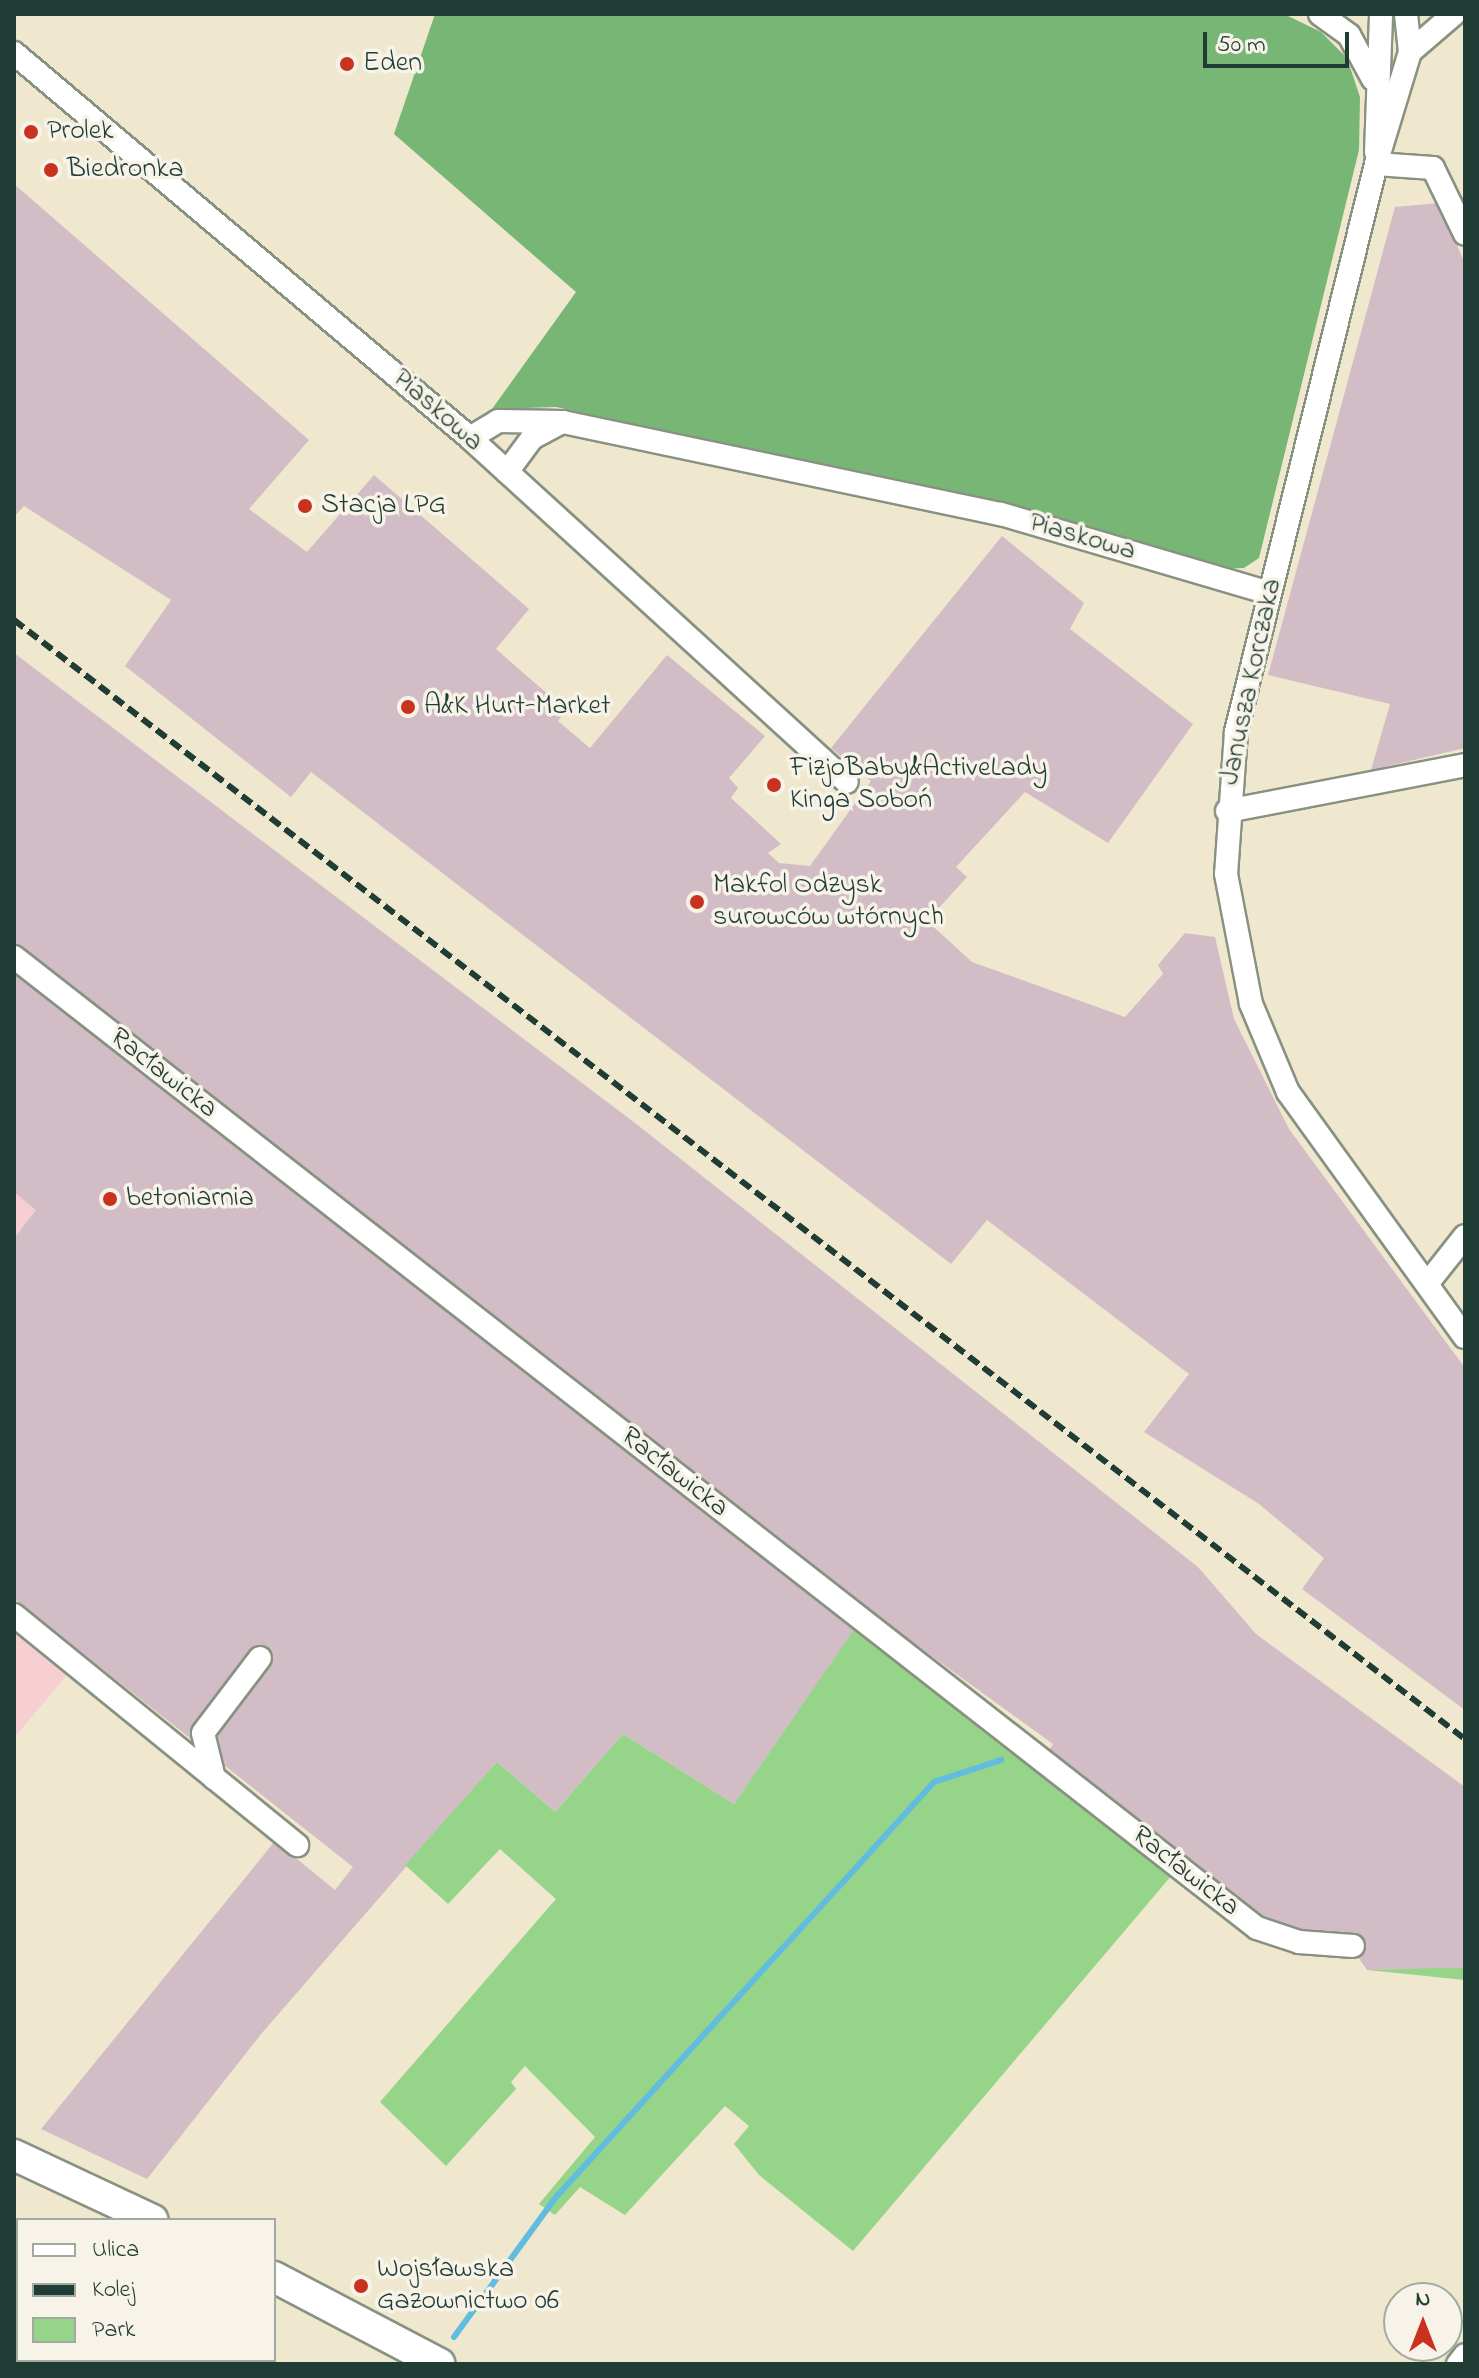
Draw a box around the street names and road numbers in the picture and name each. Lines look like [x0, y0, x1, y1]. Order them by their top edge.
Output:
street label: Piaskowa [385, 362, 489, 460]
street label: Piaskowa [1025, 507, 1139, 569]
street label: Janusza Korczaka [1214, 576, 1290, 788]
street label: Racławicka [102, 1021, 224, 1127]
street label: Racławicka [613, 1420, 735, 1526]
street label: Racławicka [1124, 1819, 1246, 1925]

